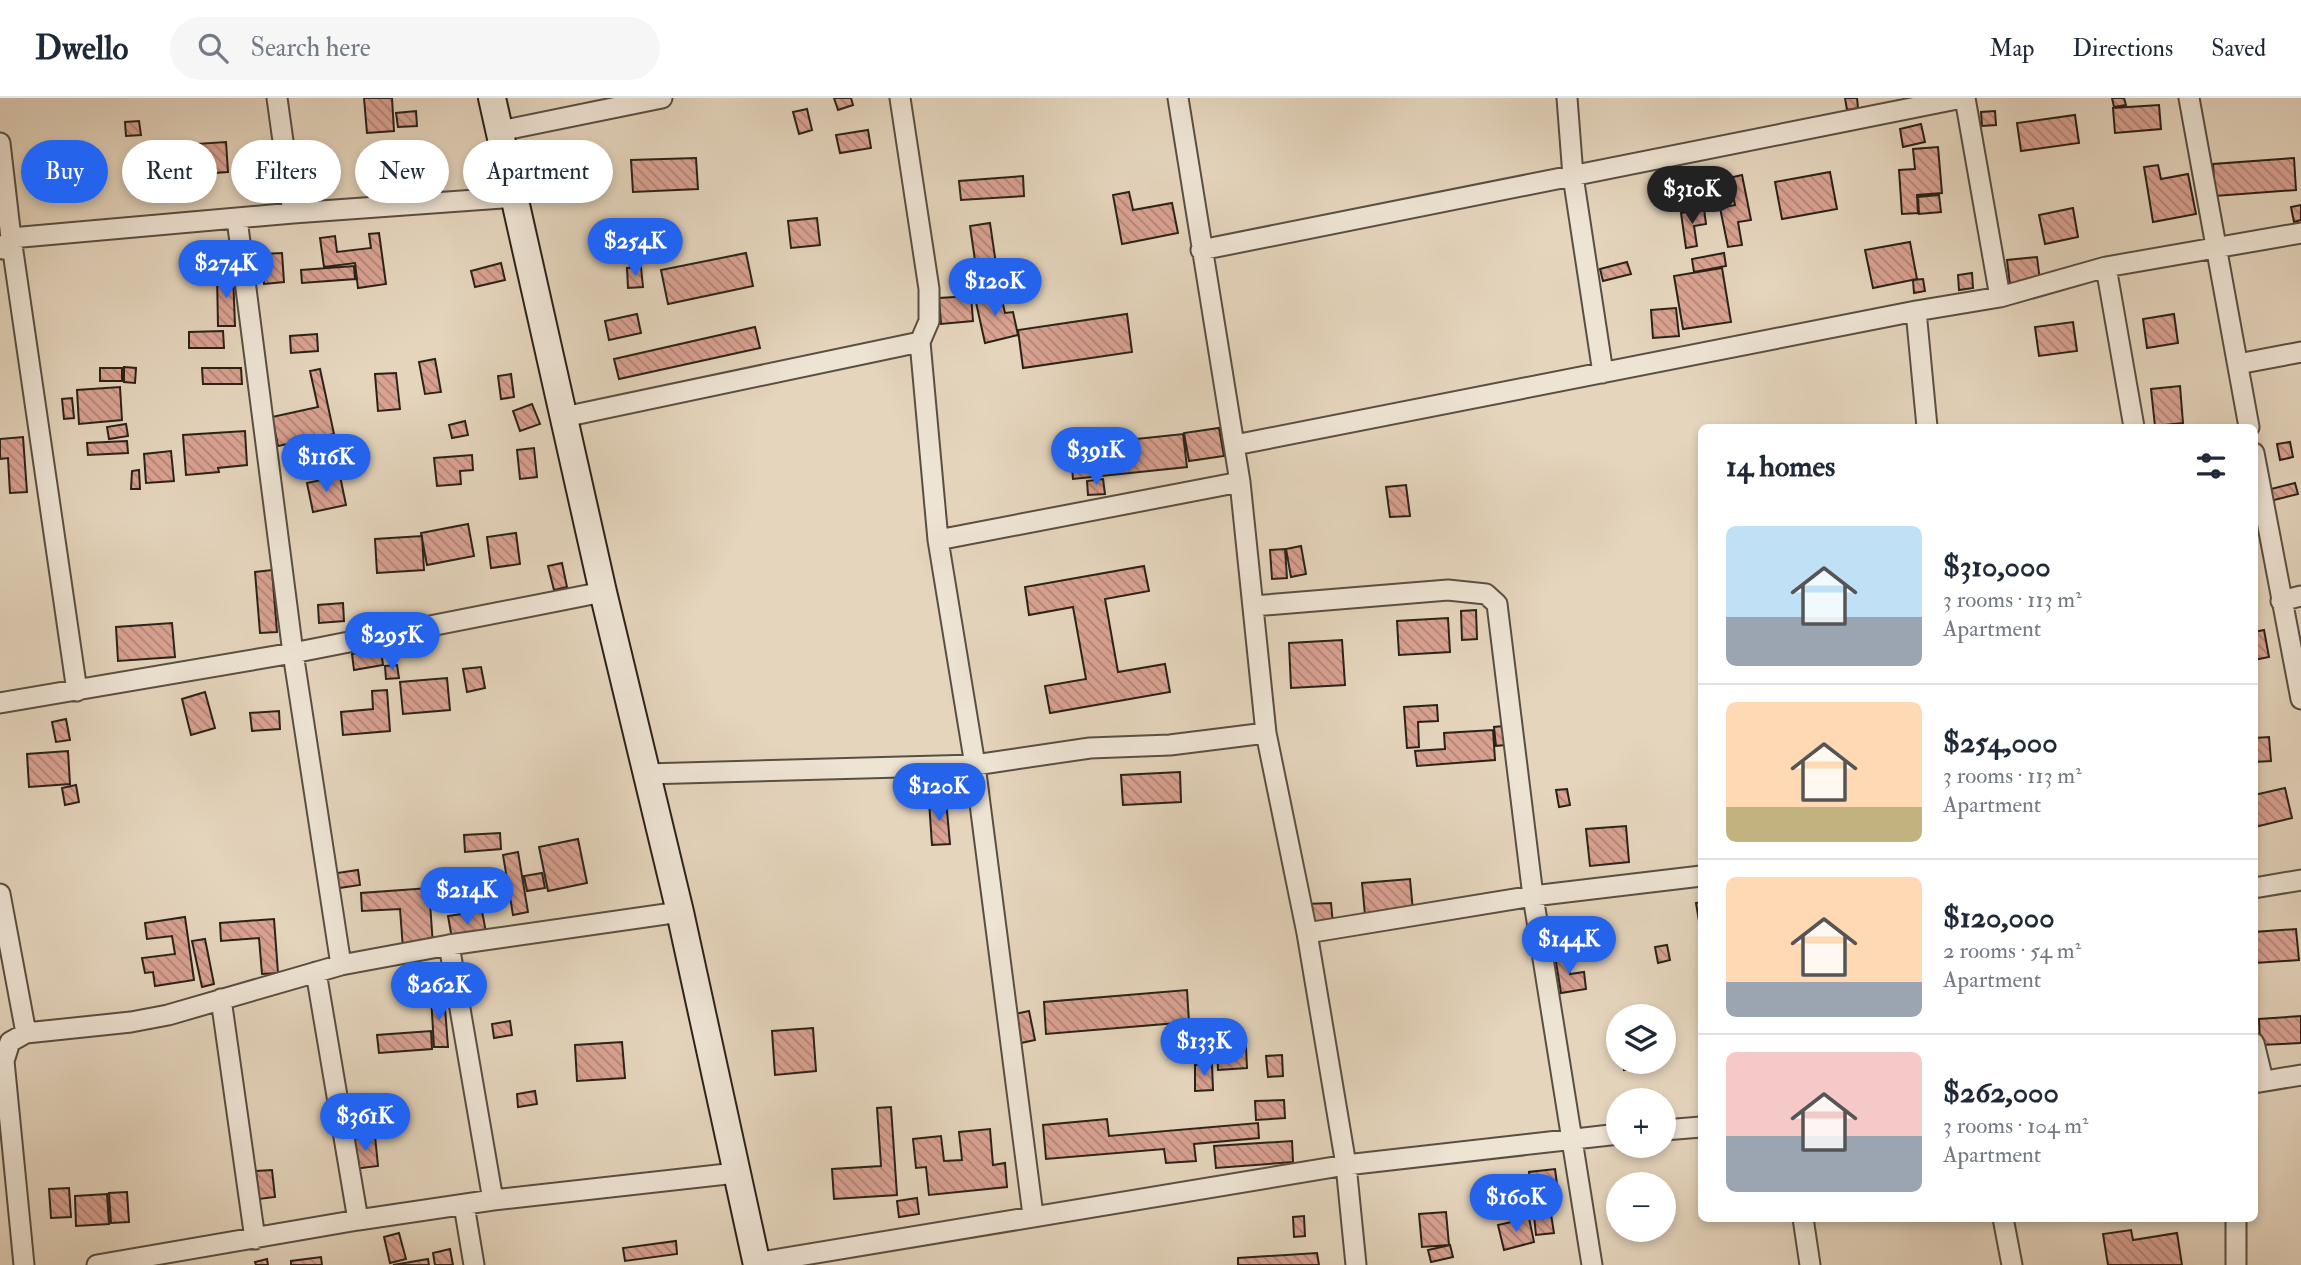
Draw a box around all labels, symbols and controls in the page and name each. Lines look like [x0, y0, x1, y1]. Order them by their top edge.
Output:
search box [170, 17, 660, 80]
text: Dwello [35, 28, 128, 69]
icon: search [194, 29, 232, 67]
text: Search here [250, 32, 371, 64]
text: Map [1989, 33, 2034, 64]
text: Directions [2072, 33, 2173, 64]
text: Saved [2211, 33, 2266, 64]
chip: Buy [21, 140, 108, 203]
chip: Rent [122, 140, 217, 203]
chip: Filters [231, 140, 341, 203]
chip: New [355, 140, 449, 203]
chip: Apartment [463, 140, 613, 203]
pin: $310K [1643, 166, 1741, 226]
text: $310K [1663, 174, 1721, 203]
pin: $254K [586, 218, 684, 278]
text: $254K [604, 226, 666, 255]
pin: $274K [177, 240, 275, 300]
text: $274K [194, 248, 258, 277]
pin: $120K [946, 258, 1044, 318]
text: $120K [965, 266, 1025, 295]
pin: $391K [1047, 428, 1145, 487]
pin: $116K [277, 434, 375, 494]
text: $391K [1067, 435, 1125, 464]
text: $116K [297, 442, 355, 471]
icon: filters [2192, 447, 2230, 485]
text: 14 homes [1726, 448, 1835, 485]
text: $310,000 [1943, 548, 2051, 585]
icon: home [1782, 554, 1866, 638]
text: 3 rooms · 113 m² [1943, 585, 2082, 614]
pin: $295K [343, 612, 441, 672]
text: Apartment [1943, 614, 2041, 643]
text: $295K [361, 620, 423, 649]
text: $254,000 [1943, 724, 2058, 761]
icon: home [1782, 730, 1866, 814]
text: 3 rooms · 113 m² [1943, 761, 2082, 790]
pin: $120K [890, 764, 988, 823]
text: $120K [909, 771, 969, 800]
text: Apartment [1943, 790, 2041, 819]
pin: $214K [418, 868, 516, 927]
text: $214K [436, 875, 498, 904]
text: $120,000 [1943, 899, 2055, 936]
icon: home [1782, 905, 1866, 989]
pin: $144K [1520, 916, 1618, 976]
text: $144K [1538, 924, 1600, 953]
text: 2 rooms · 54 m² [1943, 936, 2081, 965]
pin: $262K [390, 962, 488, 1022]
text: Apartment [1943, 965, 2041, 994]
text: $262K [407, 970, 471, 999]
map controls [1606, 1004, 1676, 1242]
button: layers [1606, 1004, 1676, 1074]
pin: $133K [1155, 1018, 1253, 1078]
text: $133K [1177, 1026, 1231, 1055]
text: $262,000 [1943, 1074, 2059, 1111]
icon: home [1782, 1080, 1866, 1164]
button: + [1606, 1088, 1676, 1158]
pin: $361K [316, 1094, 414, 1153]
text: $361K [336, 1101, 394, 1130]
text: 3 rooms · 104 m² [1943, 1111, 2089, 1140]
text: Apartment [1943, 1140, 2041, 1169]
button: − [1606, 1172, 1676, 1242]
pin: $160K [1467, 1174, 1565, 1234]
text: $160K [1486, 1182, 1546, 1211]

